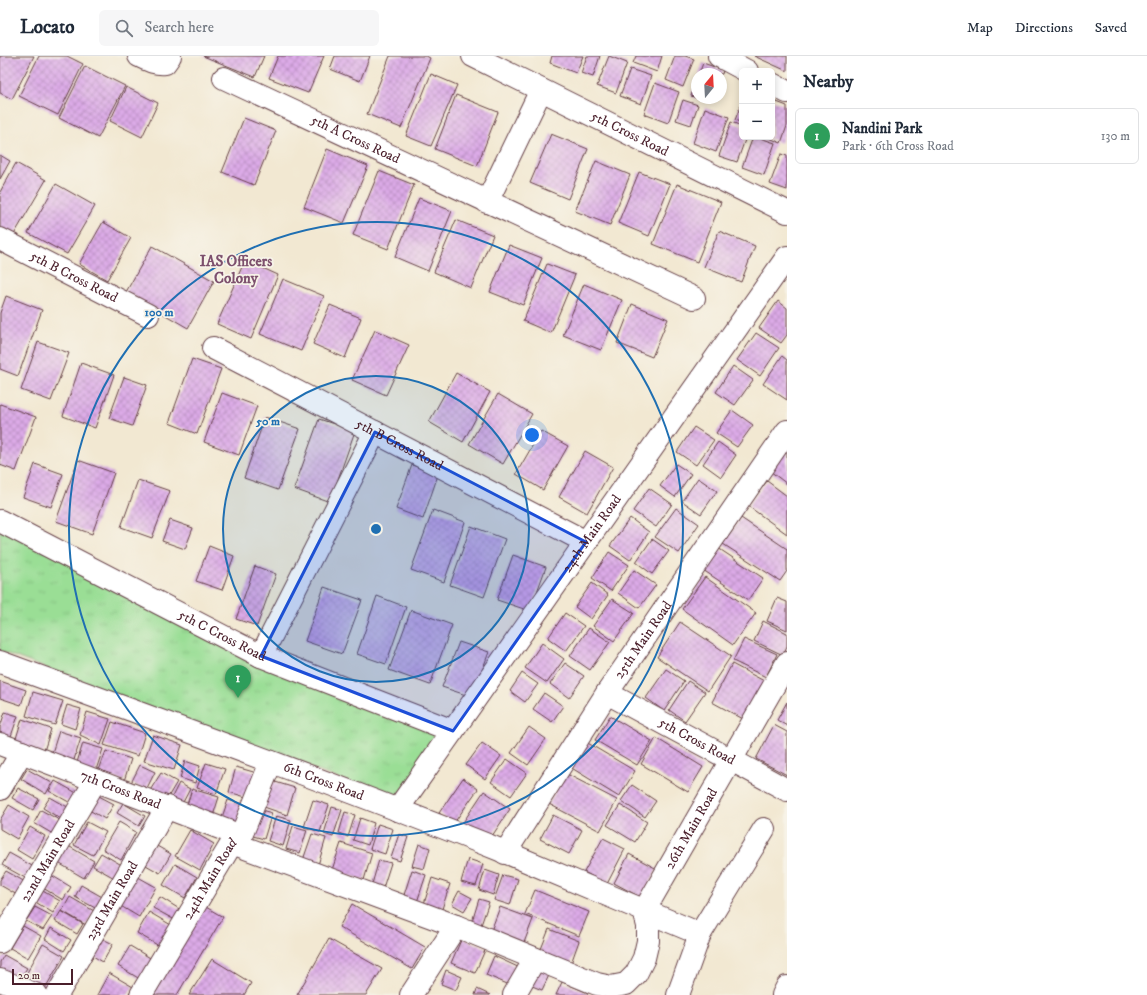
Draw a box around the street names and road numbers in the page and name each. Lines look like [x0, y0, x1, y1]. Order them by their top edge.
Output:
street label: 5th Cross Road [588, 107, 672, 161]
street label: 5th A Cross Road [308, 111, 403, 168]
street label: 5th B Cross Road [27, 247, 121, 307]
street label: 5th B Cross Road [352, 415, 446, 475]
street label: 24th Main Road [558, 491, 626, 576]
street label: 25th Main Road [610, 598, 676, 682]
street label: 5th C Cross Road [175, 606, 269, 666]
street label: 5th Cross Road [655, 713, 738, 769]
street label: 6th Cross Road [281, 758, 366, 805]
street label: 7th Cross Road [78, 766, 163, 814]
street label: 26th Main Road [661, 785, 722, 872]
street label: 22nd Main Road [17, 817, 79, 906]
street label: 24th Main Road [179, 834, 240, 923]
street label: 23rd Main Road [82, 858, 142, 944]

